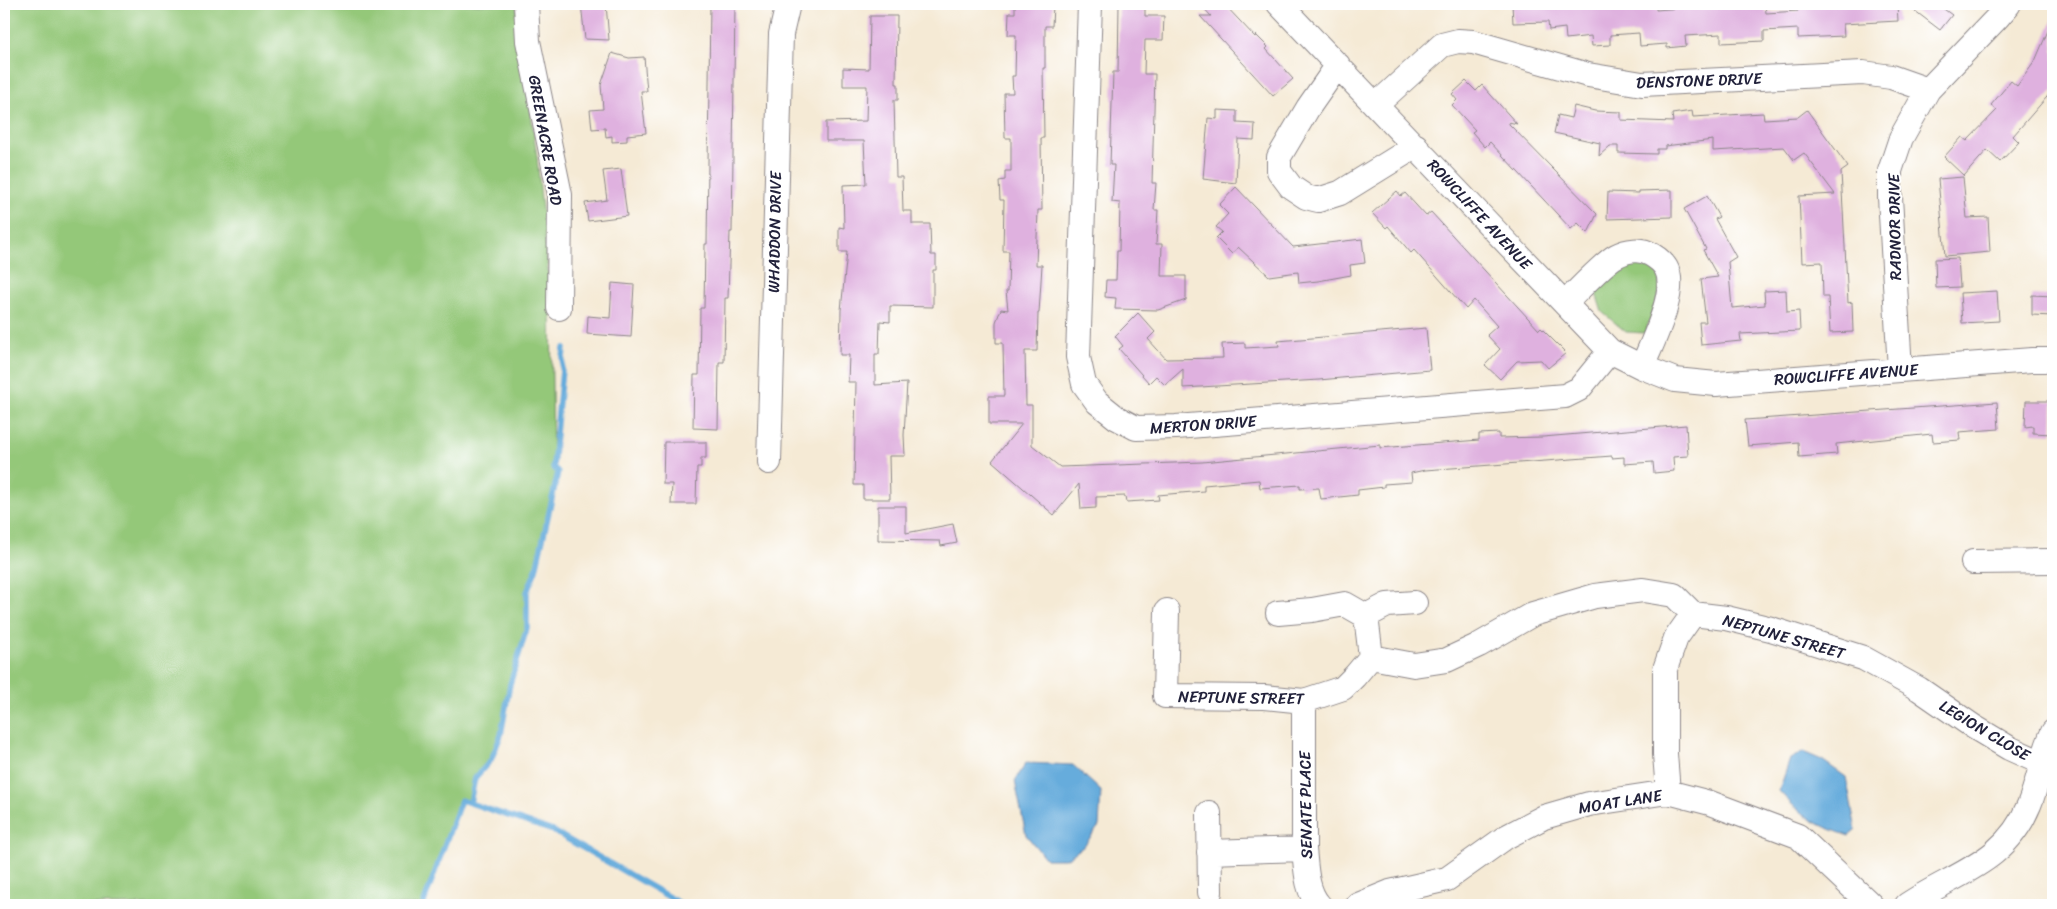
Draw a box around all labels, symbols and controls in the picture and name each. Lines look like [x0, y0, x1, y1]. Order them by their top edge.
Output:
street label: DENSTONE DRIVE [1636, 64, 1763, 97]
street label: GREENACRE ROAD [520, 73, 571, 208]
street label: ROWCLIFFE AVENUE [1420, 152, 1540, 278]
street label: WHADDON DRIVE [759, 170, 790, 293]
street label: RADNOR DRIVE [1879, 172, 1910, 281]
street label: ROWCLIFFE AVENUE [1773, 355, 1920, 394]
street label: MERTON DRIVE [1149, 406, 1258, 443]
street label: NEPTUNE STREET [1719, 605, 1850, 668]
street label: NEPTUNE STREET [1178, 682, 1306, 713]
street label: LEGION CLOSE [1934, 692, 2037, 770]
street label: SENATE PLACE [1290, 750, 1321, 859]
street label: MOAT LANE [1576, 780, 1665, 822]

